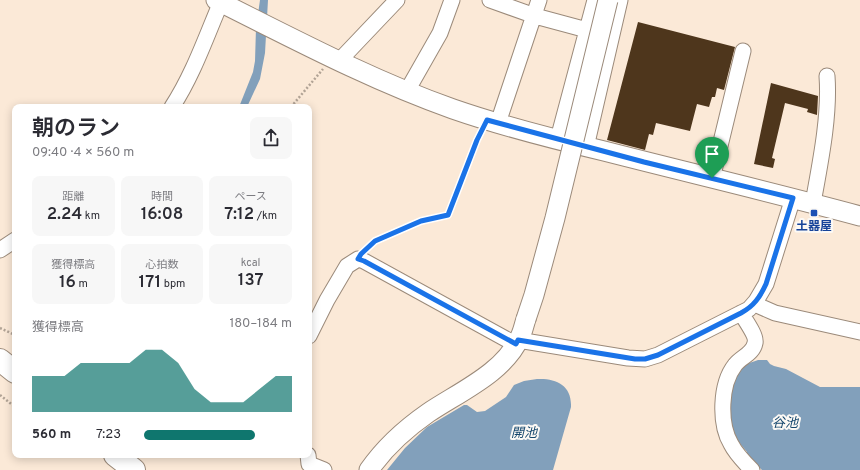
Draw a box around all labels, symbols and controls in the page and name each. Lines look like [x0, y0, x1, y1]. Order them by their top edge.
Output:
text: 朝のラン [32, 116, 120, 143]
button: share [250, 117, 292, 159]
pin [695, 137, 729, 178]
icon: arrive [701, 143, 723, 165]
text: 09:40 · 4 × 560 m [32, 145, 134, 161]
text: 距離 [62, 190, 84, 204]
text: 時間 [151, 190, 173, 204]
text: ペース [234, 190, 267, 204]
text: 2.24 [47, 204, 82, 226]
text: 16:08 [141, 204, 183, 226]
text: 7:12 [224, 204, 254, 226]
marker: 土器屋 [809, 208, 819, 218]
text: km [82, 209, 100, 223]
text: /km [254, 209, 277, 223]
place label: 土器屋 [796, 219, 832, 235]
text: kcal [241, 256, 260, 270]
text: 獲得標高 [51, 258, 95, 272]
text: 心拍数 [145, 258, 178, 272]
text: 137 [238, 270, 263, 292]
text: 16 [59, 272, 76, 294]
text: 171 [139, 272, 161, 294]
text: m [76, 277, 88, 291]
text: bpm [161, 277, 185, 291]
text: 180–184 m [229, 316, 292, 332]
text: 獲得標高 [32, 320, 84, 336]
water label: 谷池 [772, 416, 800, 432]
water label: 開池 [511, 426, 539, 442]
text: 560 m [32, 427, 71, 443]
text: 7:23 [96, 427, 121, 443]

